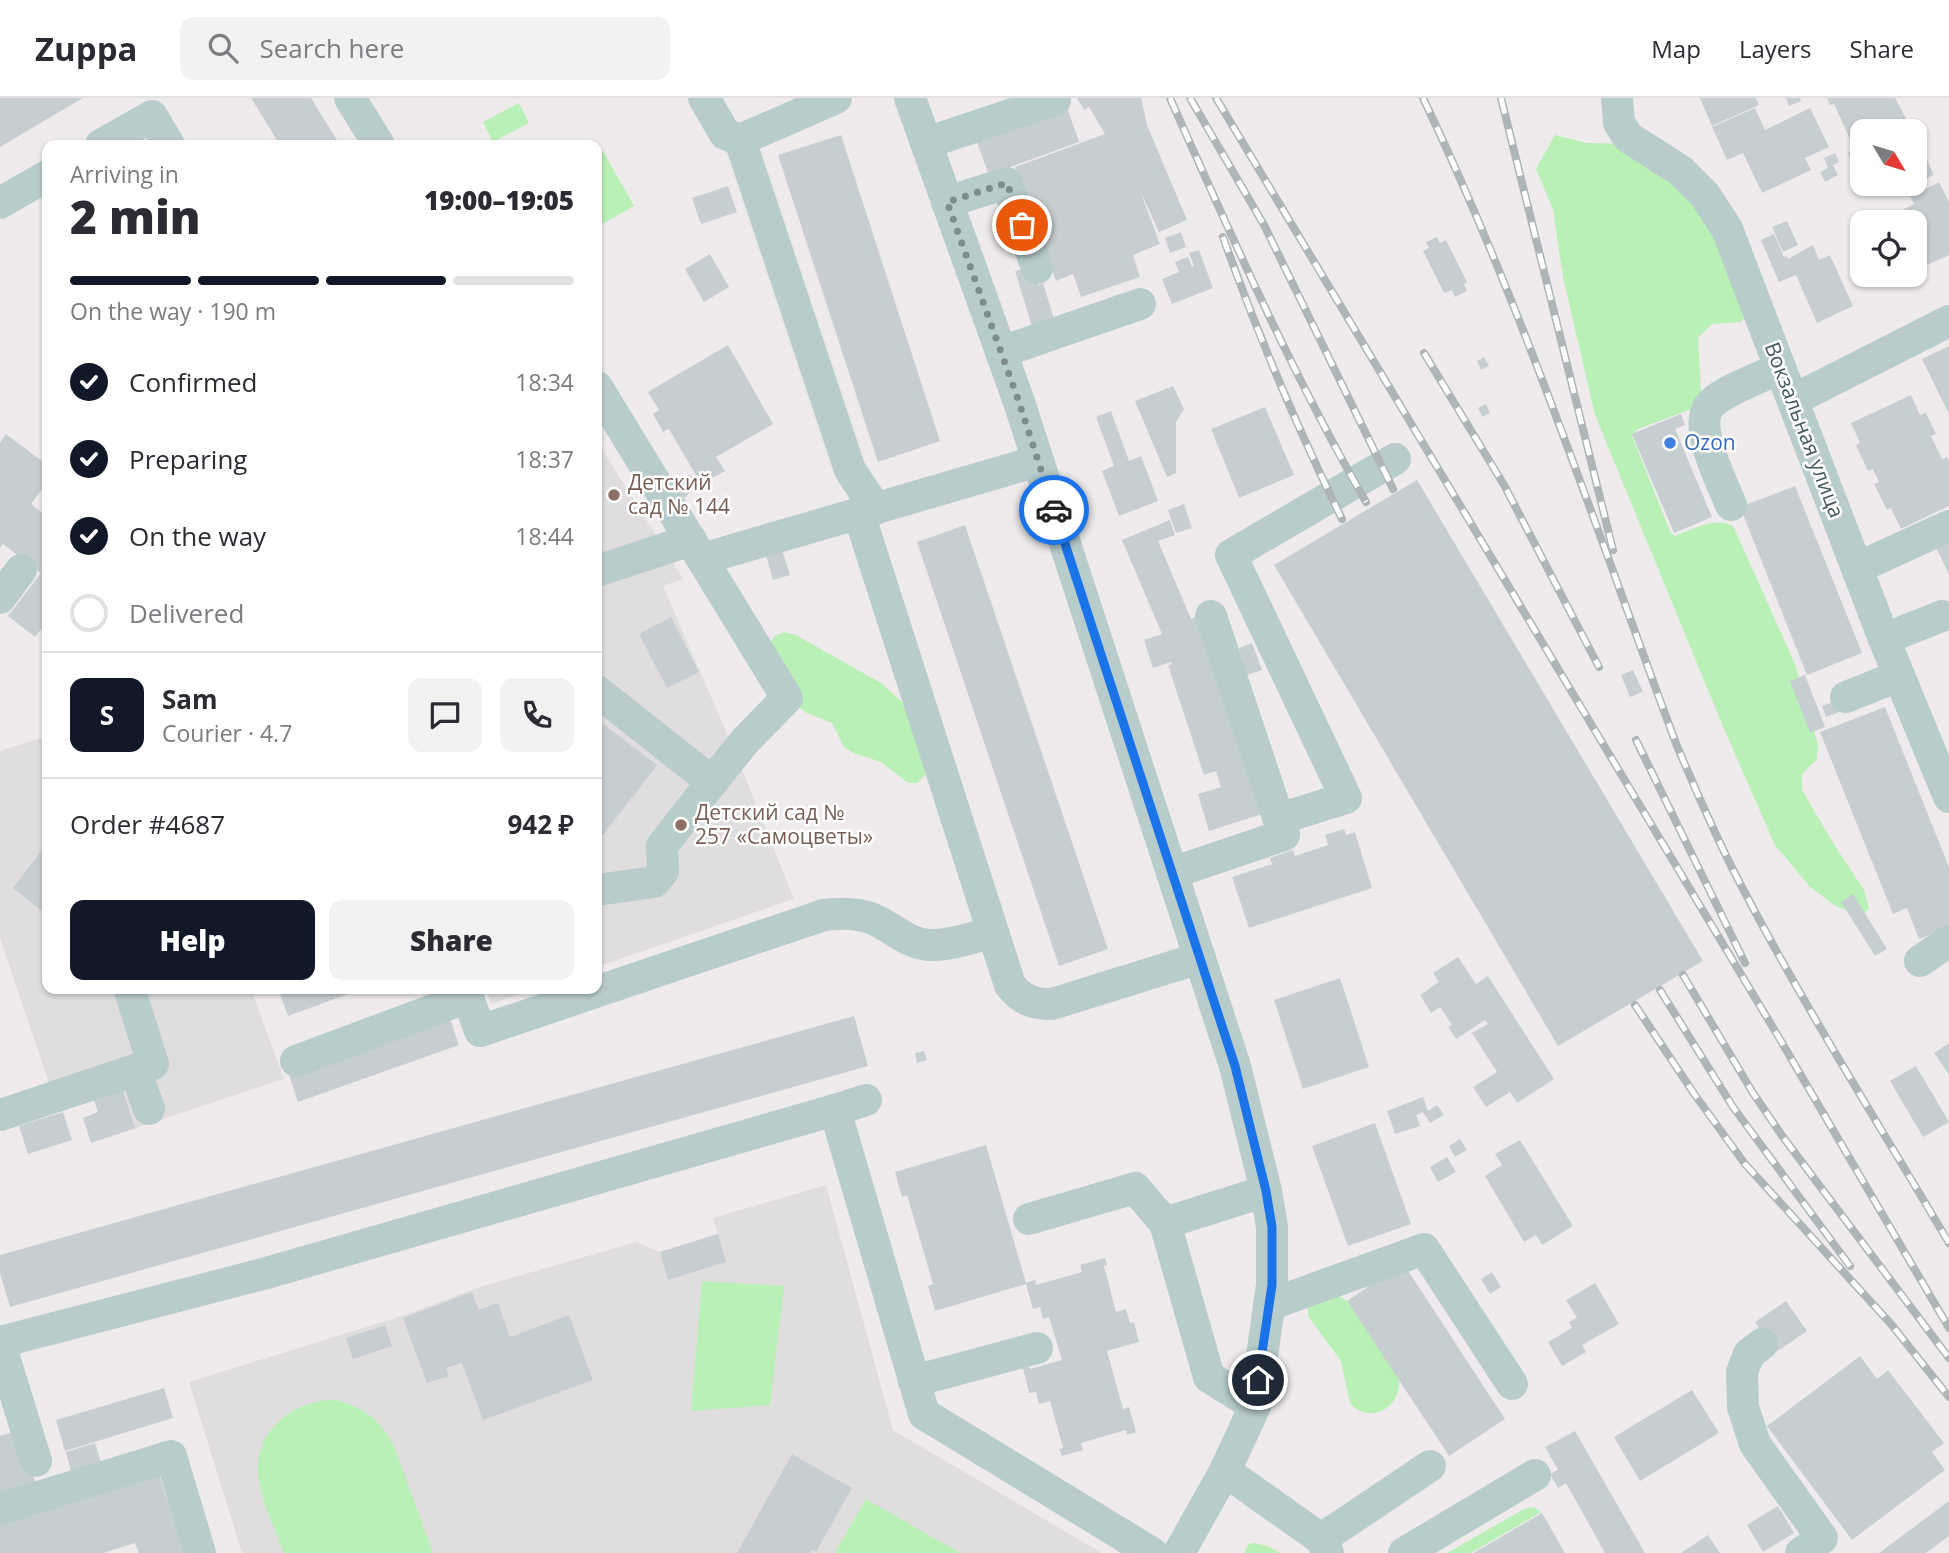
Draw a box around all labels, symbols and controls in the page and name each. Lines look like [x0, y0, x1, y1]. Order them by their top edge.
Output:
search box [180, 17, 670, 80]
text: Zuppa [35, 26, 138, 71]
icon: search [204, 29, 242, 67]
text: Search here [260, 30, 404, 66]
text: Map [1651, 32, 1701, 65]
text: Layers [1739, 32, 1812, 65]
text: Share [1850, 32, 1914, 65]
north arrow [1850, 119, 1927, 196]
map controls [1850, 119, 1927, 287]
text: Arriving in [70, 158, 179, 190]
text: 19:00–19:05 [424, 182, 574, 218]
text: 2 min [70, 185, 201, 247]
pin [992, 195, 1052, 255]
icon: bag [1003, 206, 1041, 244]
button: locate [1850, 210, 1927, 287]
text: On the way · 190 m [70, 295, 276, 327]
street label: Вокзальная улица [1759, 338, 1851, 521]
icon: check [70, 363, 108, 401]
text: Confirmed [129, 364, 257, 400]
text: 18:34 [515, 366, 574, 398]
place label: Ozon [1684, 428, 1736, 456]
marker: Ozon [1662, 435, 1678, 451]
icon: check [70, 440, 108, 478]
text: Preparing [129, 441, 247, 477]
text: 18:37 [515, 443, 574, 475]
place label: Детский сад № 144 [628, 468, 730, 520]
courier [1019, 475, 1089, 545]
marker: Детский сад № 144 [606, 487, 622, 503]
icon: car [1035, 491, 1073, 529]
icon: check [70, 517, 108, 555]
text: On the way [129, 518, 266, 554]
text: 18:44 [515, 520, 574, 552]
text: Delivered [129, 595, 244, 631]
button: chat [408, 678, 482, 752]
button: phone [500, 678, 574, 752]
text: Sam [162, 681, 218, 717]
text: S [100, 697, 114, 733]
text: Courier · 4.7 [162, 717, 292, 749]
place label: Детский сад № 257 «Самоцветы» [695, 798, 873, 850]
text: Order #4687 [70, 806, 225, 842]
text: 942 ₽ [508, 806, 574, 842]
marker: Детский сад № 257 «Самоцветы» [673, 817, 689, 833]
button: Help [70, 900, 315, 980]
button: Share [329, 900, 574, 980]
pin [1228, 1350, 1288, 1410]
icon: home [1239, 1361, 1277, 1399]

